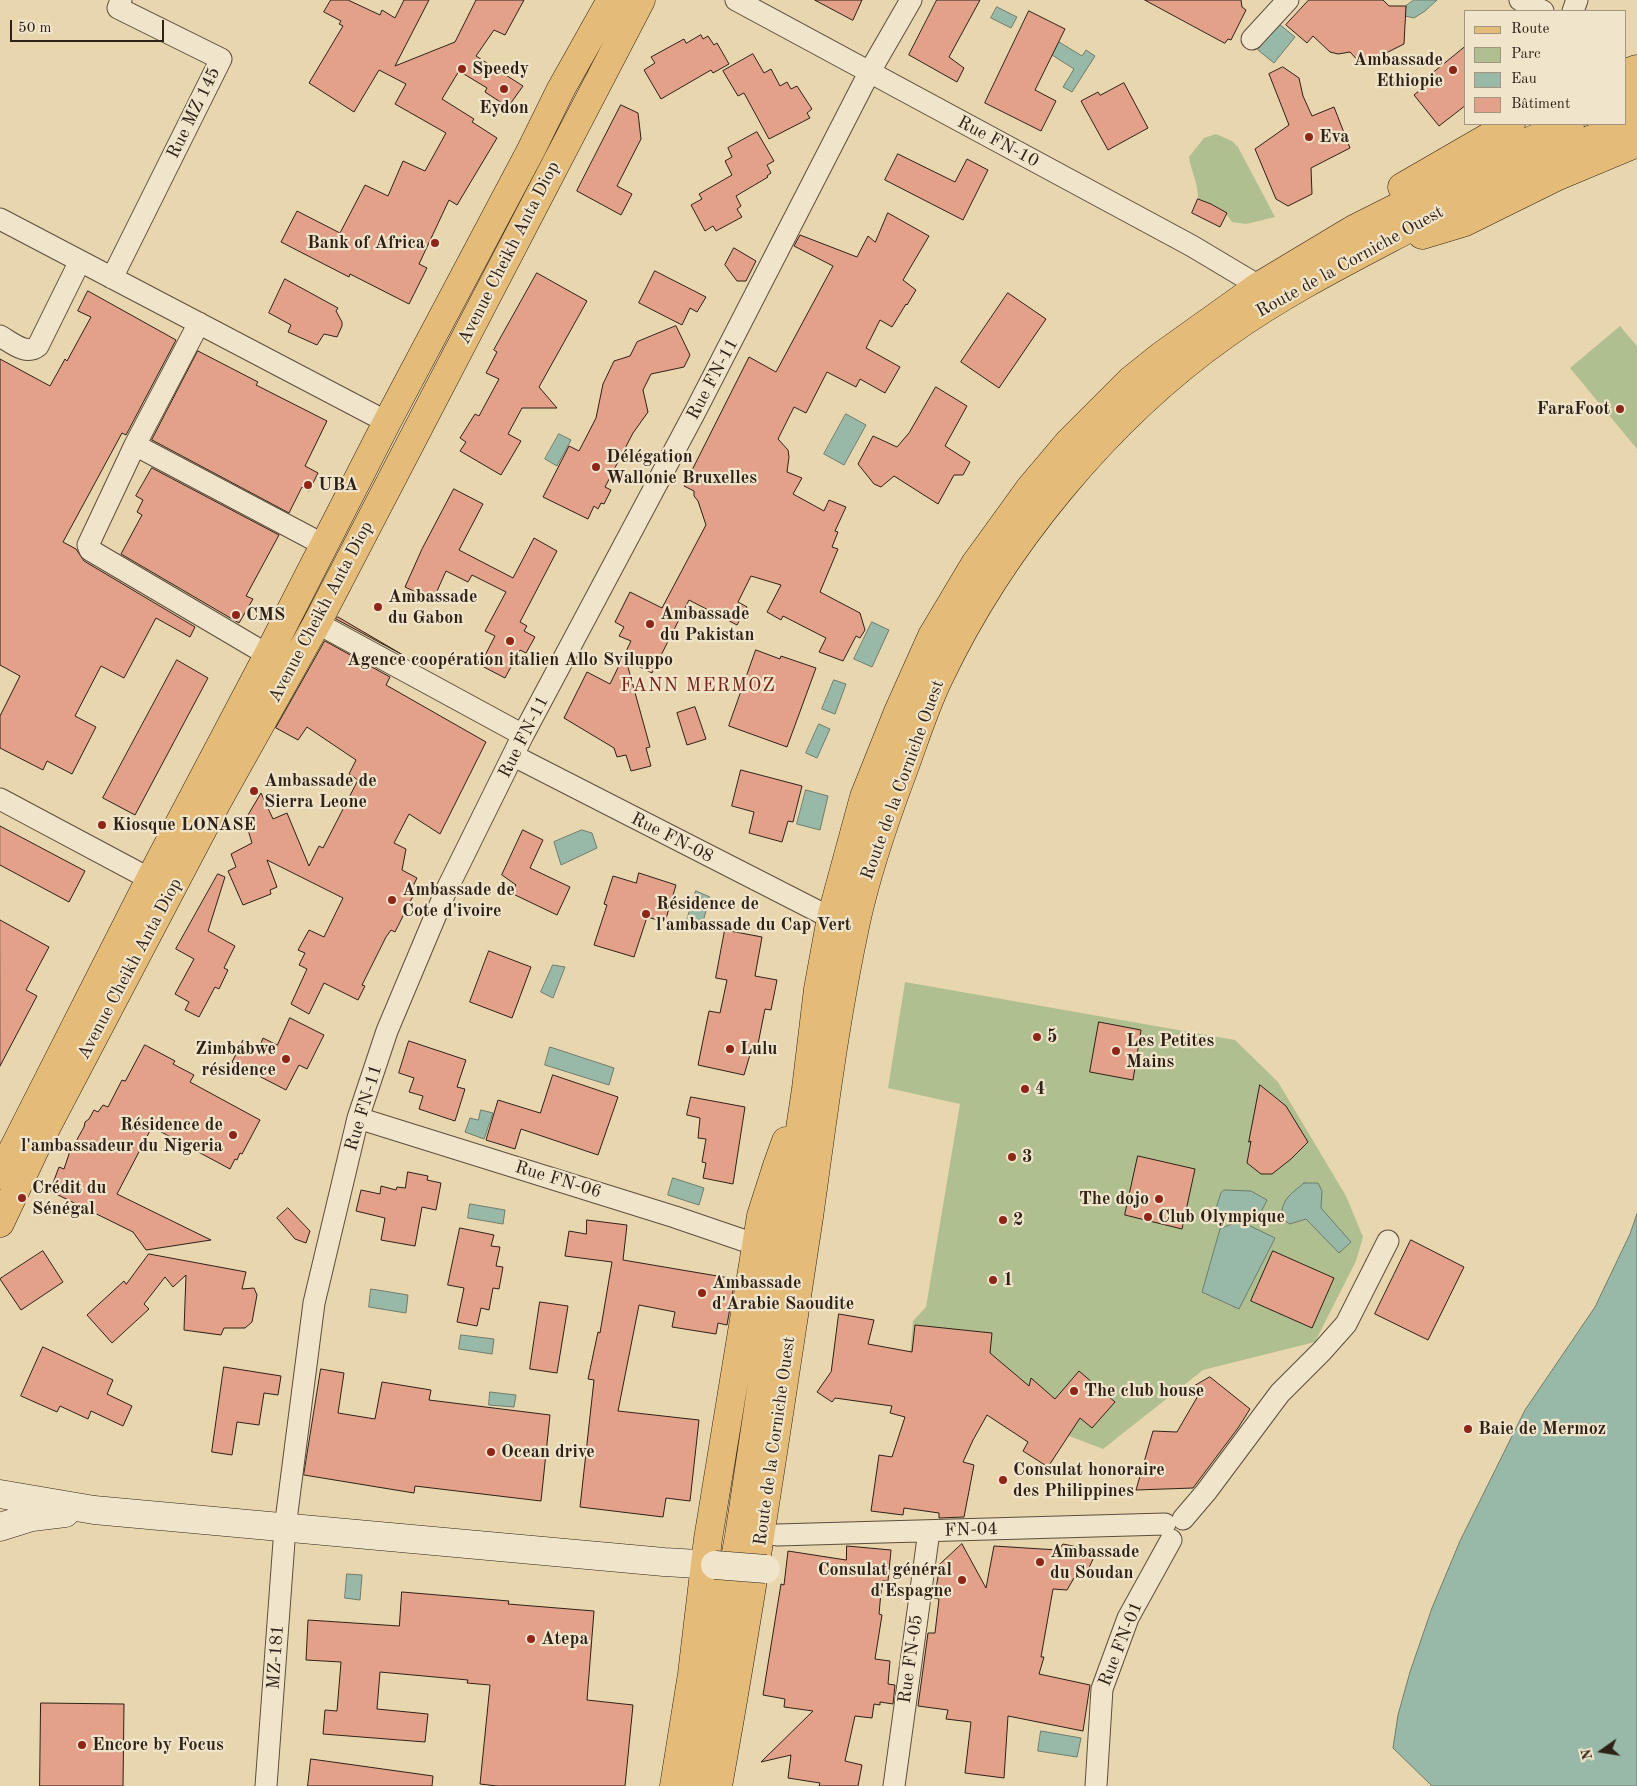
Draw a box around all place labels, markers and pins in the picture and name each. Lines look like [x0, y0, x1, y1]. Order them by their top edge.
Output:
place label: Ambassade Ethiopie [1354, 49, 1443, 92]
place label: Speedy [472, 58, 529, 80]
marker: Speedy [456, 63, 468, 75]
marker: Ambassade Ethiopie [1447, 64, 1459, 76]
marker: Eydon [498, 83, 510, 95]
place label: Eydon [479, 97, 529, 119]
place label: Eva [1319, 126, 1349, 148]
marker: Eva [1303, 131, 1315, 143]
place label: Bank of Africa [307, 232, 425, 254]
marker: Bank of Africa [429, 237, 441, 249]
place label: FaraFoot [1536, 398, 1610, 420]
marker: FaraFoot [1614, 403, 1626, 415]
place label: Délégation Wallonie Bruxelles [606, 446, 757, 488]
marker: Délégation Wallonie Bruxelles [590, 461, 602, 473]
place label: UBA [318, 474, 358, 496]
marker: UBA [302, 479, 314, 491]
place label: Ambassade du Gabon [388, 586, 477, 628]
marker: Ambassade du Gabon [372, 601, 384, 613]
place label: Ambassade du Pakistan [660, 603, 754, 646]
place label: CMS [246, 604, 285, 626]
marker: CMS [230, 609, 242, 621]
marker: Ambassade du Pakistan [644, 618, 656, 630]
marker: Agence coopération italien Allo Sviluppo [504, 635, 516, 647]
place label: Agence coopération italien Allo Sviluppo [347, 649, 673, 671]
place label: Ambassade de Sierra Leone [264, 770, 377, 812]
marker: Ambassade de Sierra Leone [248, 785, 260, 797]
place label: Kiosque LONASE [112, 814, 256, 836]
marker: Kiosque LONASE [96, 819, 108, 831]
place label: Ambassade de Cote d'ivoire [402, 879, 515, 922]
place label: Résidence de l'ambassade du Cap Vert [656, 893, 851, 936]
marker: Ambassade de Cote d'ivoire [386, 894, 398, 906]
marker: Résidence de l'ambassade du Cap Vert [640, 908, 652, 920]
place label: 5 [1047, 1026, 1057, 1048]
place label: Les Petites Mains [1126, 1030, 1214, 1072]
marker: 5 [1031, 1031, 1043, 1043]
place label: Zimbabwe résidence [195, 1038, 276, 1080]
place label: Lulu [740, 1038, 777, 1060]
marker: Lulu [724, 1043, 736, 1055]
marker: Les Petites Mains [1110, 1045, 1122, 1057]
marker: Zimbabwe résidence [280, 1053, 292, 1065]
place label: 4 [1035, 1078, 1045, 1100]
marker: 4 [1019, 1083, 1031, 1095]
place label: Résidence de l'ambassadeur du Nigeria [21, 1114, 223, 1156]
marker: Résidence de l'ambassadeur du Nigeria [227, 1129, 239, 1141]
place label: 3 [1022, 1146, 1032, 1168]
marker: 3 [1006, 1151, 1018, 1163]
place label: Crédit du Sénégal [32, 1177, 106, 1220]
place label: The dojo [1079, 1188, 1149, 1210]
marker: Crédit du Sénégal [16, 1192, 28, 1204]
marker: The dojo [1153, 1193, 1165, 1205]
place label: Club Olympique [1158, 1206, 1285, 1228]
place label: 2 [1013, 1209, 1023, 1231]
marker: Club Olympique [1142, 1211, 1154, 1223]
marker: 2 [997, 1214, 1009, 1226]
place label: 1 [1003, 1269, 1013, 1291]
place label: Ambassade d'Arabie Saoudite [712, 1272, 854, 1315]
marker: 1 [987, 1274, 999, 1286]
marker: Ambassade d'Arabie Saoudite [696, 1287, 708, 1299]
place label: The club house [1084, 1380, 1204, 1402]
marker: The club house [1068, 1385, 1080, 1397]
place label: Baie de Mermoz [1478, 1418, 1606, 1440]
marker: Baie de Mermoz [1462, 1423, 1474, 1435]
place label: Ocean drive [501, 1441, 595, 1463]
marker: Ocean drive [485, 1446, 497, 1458]
place label: Consulat honoraire des Philippines [1013, 1459, 1165, 1502]
marker: Consulat honoraire des Philippines [997, 1474, 1009, 1486]
place label: Ambassade du Soudan [1050, 1541, 1139, 1584]
marker: Ambassade du Soudan [1034, 1556, 1046, 1568]
place label: Consulat général d'Espagne [818, 1559, 952, 1602]
marker: Consulat général d'Espagne [956, 1574, 968, 1586]
place label: Atepa [541, 1628, 589, 1650]
marker: Atepa [525, 1633, 537, 1645]
place label: Encore by Focus [92, 1734, 224, 1756]
marker: Encore by Focus [76, 1739, 88, 1751]

